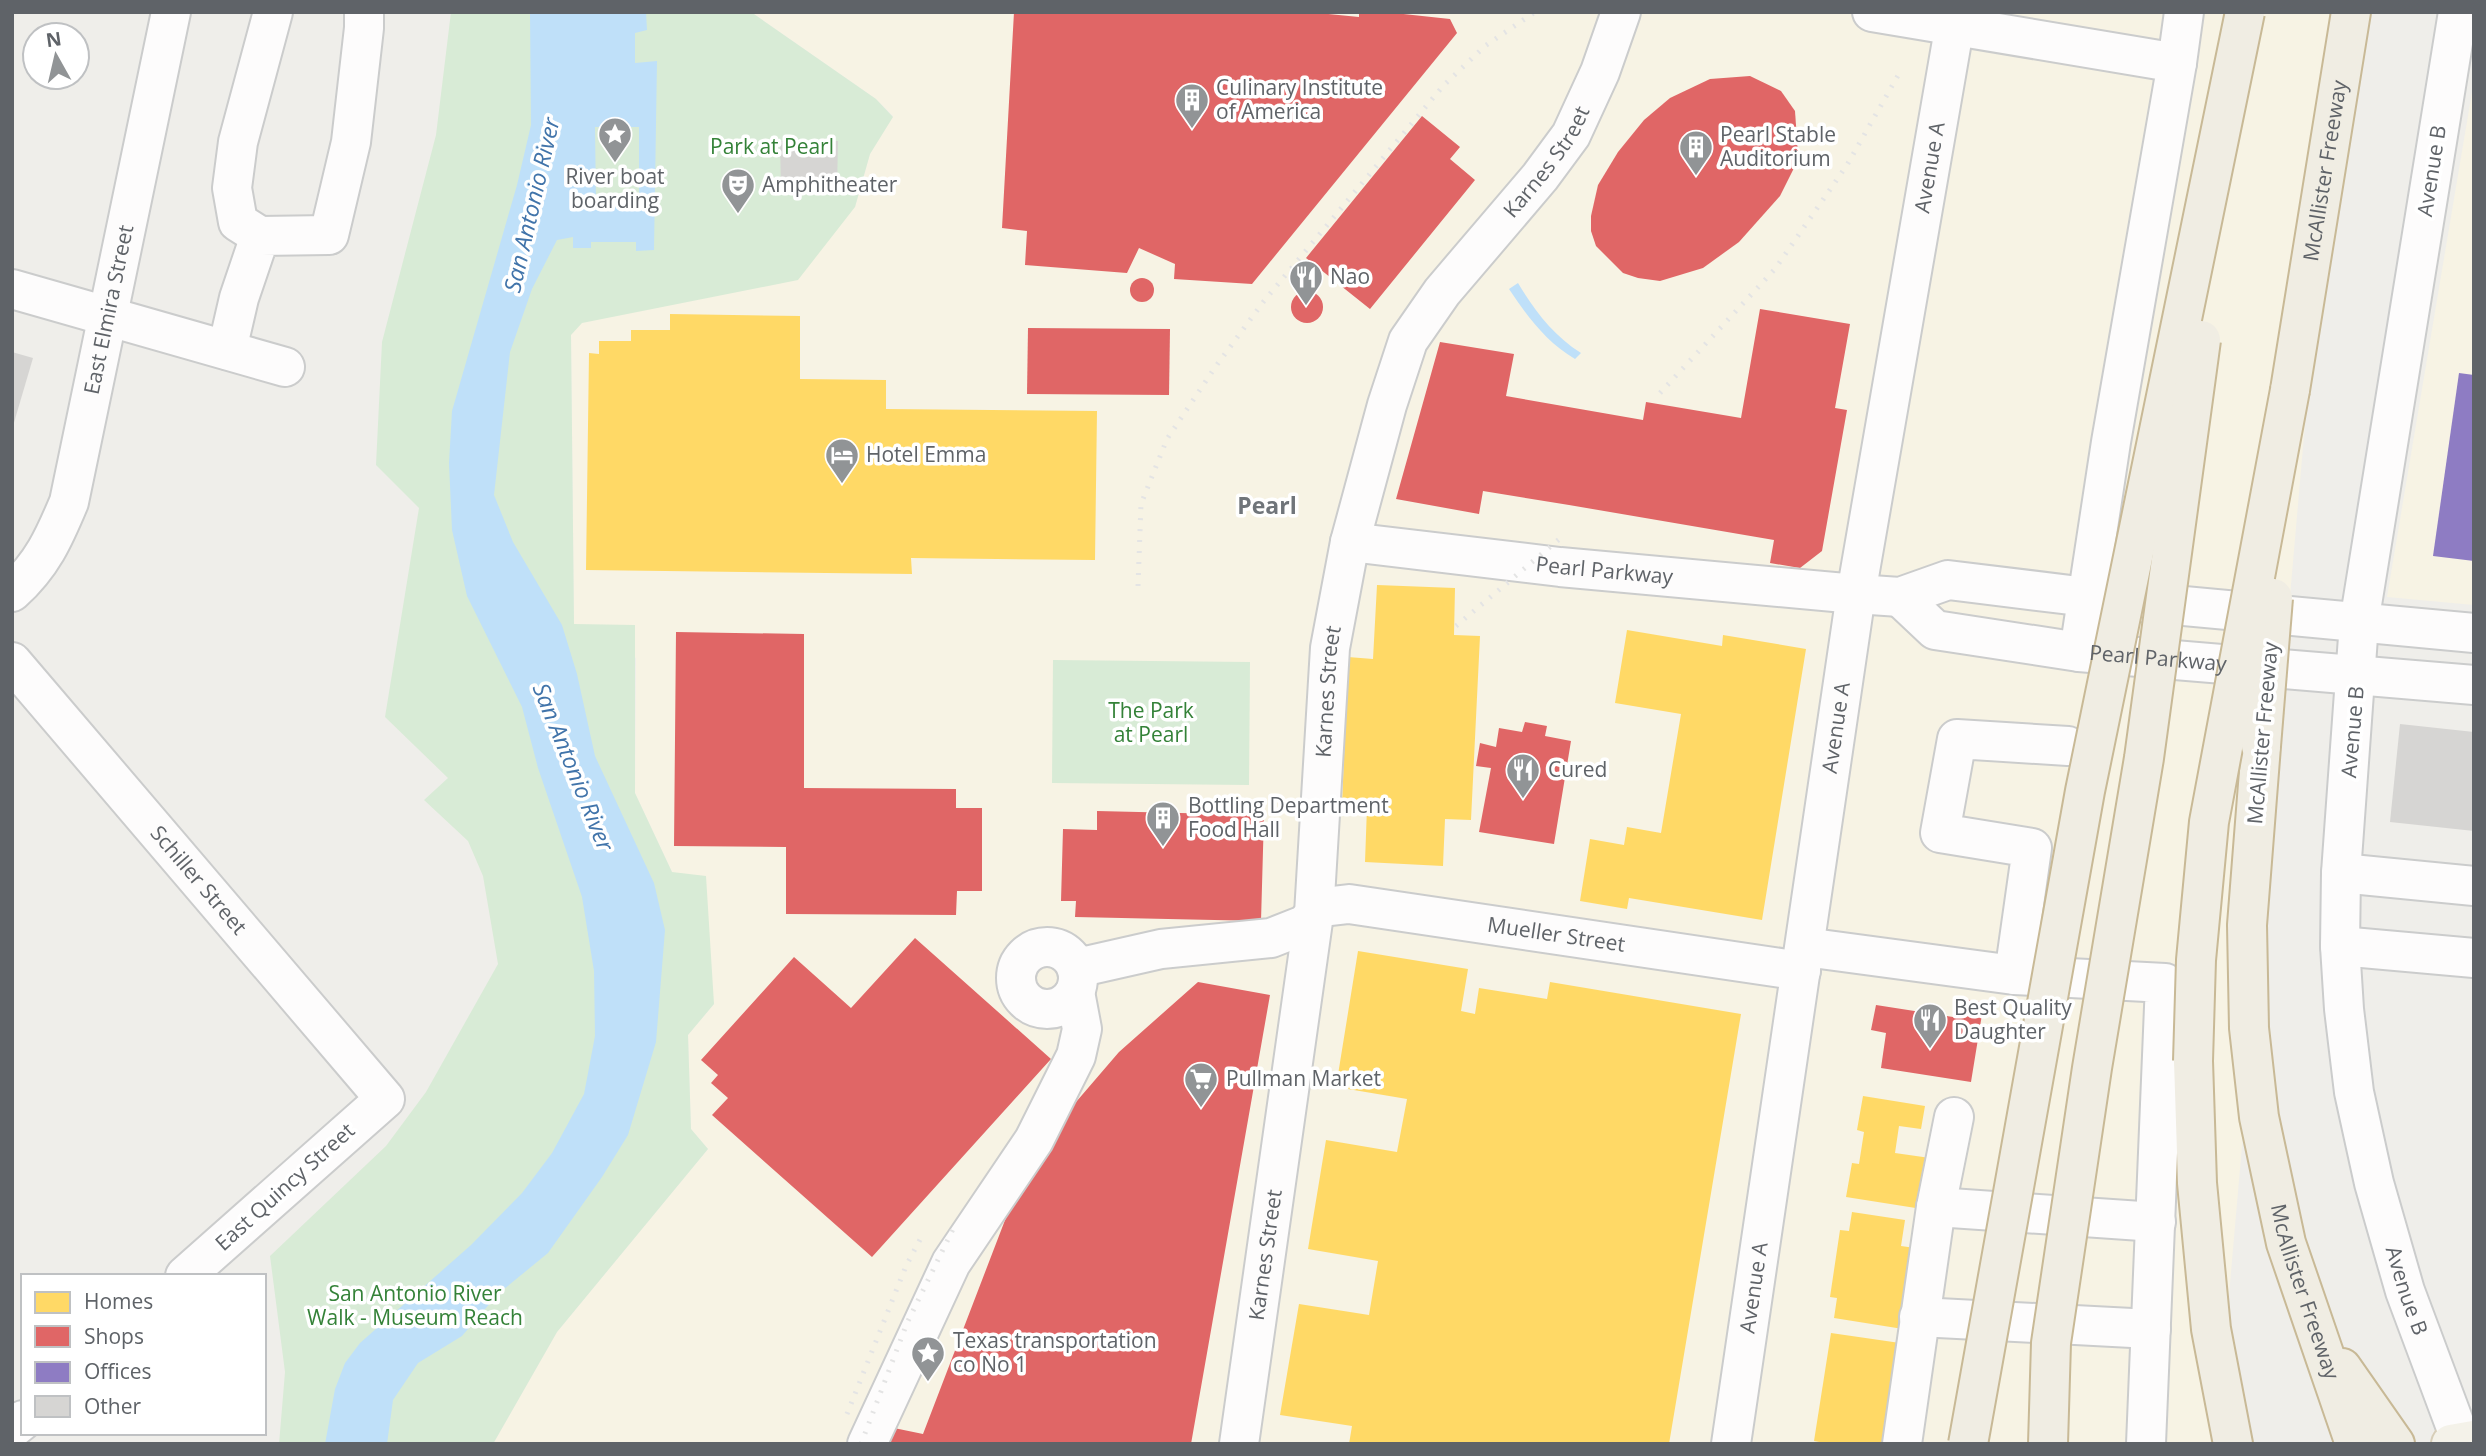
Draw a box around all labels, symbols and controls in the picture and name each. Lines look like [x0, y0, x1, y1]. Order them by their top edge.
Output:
north arrow [21, 21, 91, 91]
text: N [44, 25, 63, 53]
place label: Culinary Institute of America [1216, 73, 1383, 125]
street label: McAllister Freeway [2296, 78, 2353, 263]
building icon: Culinary Institute of America [1173, 81, 1211, 130]
street label: Karnes Street [1496, 101, 1595, 223]
water label: San Antonio River [495, 113, 567, 295]
place icon: River boat boarding [596, 115, 634, 164]
street label: Avenue A [1907, 119, 1951, 215]
place label: Pearl Stable Auditorium [1720, 120, 1836, 172]
street label: Avenue B [2410, 123, 2452, 219]
building icon: Pearl Stable Auditorium [1677, 128, 1715, 177]
park label: Park at Pearl [710, 132, 834, 160]
place label: River boat boarding [565, 162, 665, 214]
theatre icon: Amphitheater [719, 166, 757, 215]
place label: Amphitheater [762, 170, 898, 198]
street label: East Elmira Street [77, 222, 139, 397]
restaurant icon: Nao [1287, 258, 1325, 307]
place label: Nao [1330, 262, 1370, 290]
hotel icon: Hotel Emma [823, 436, 861, 485]
place label: Hotel Emma [866, 440, 986, 468]
district label: Pearl [1237, 489, 1297, 521]
street label: Pearl Parkway [1534, 549, 1675, 590]
street label: Karnes Street [1308, 623, 1347, 758]
street label: Pearl Parkway [2088, 638, 2228, 677]
street label: McAllister Freeway [2240, 640, 2284, 825]
water label: San Antonio River [526, 678, 623, 856]
street label: Avenue A [1815, 679, 1856, 775]
street label: Avenue B [2334, 685, 2370, 779]
park label: The Park at Pearl [1108, 696, 1194, 748]
restaurant icon: Cured [1504, 751, 1542, 800]
place label: Cured [1548, 755, 1607, 783]
place label: Bottling Department Food Hall [1188, 791, 1389, 843]
building icon: Bottling Department Food Hall [1144, 799, 1182, 848]
street label: Schiller Street [145, 819, 254, 940]
street label: Mueller Street [1486, 910, 1627, 958]
place label: Best Quality Daughter [1954, 993, 2072, 1045]
restaurant icon: Best Quality Daughter [1911, 1001, 1949, 1050]
supermarket icon: Pullman Market [1182, 1060, 1220, 1109]
place label: Pullman Market [1226, 1064, 1381, 1092]
street label: East Quincy Street [209, 1116, 360, 1256]
street label: Karnes Street [1242, 1187, 1288, 1322]
street label: McAllister Freeway [2265, 1201, 2347, 1383]
street label: Avenue A [1732, 1239, 1774, 1335]
street label: Avenue B [2380, 1243, 2435, 1339]
legend [21, 1274, 266, 1435]
park label: San Antonio River Walk - Museum Reach [307, 1279, 523, 1331]
text: Homes [84, 1287, 153, 1315]
text: Shops [84, 1322, 144, 1350]
place label: Texas transportation co No 1 [953, 1326, 1157, 1378]
place icon: Texas transportation co No 1 [909, 1334, 947, 1383]
text: Offices [84, 1357, 152, 1385]
text: Other [84, 1392, 141, 1420]

